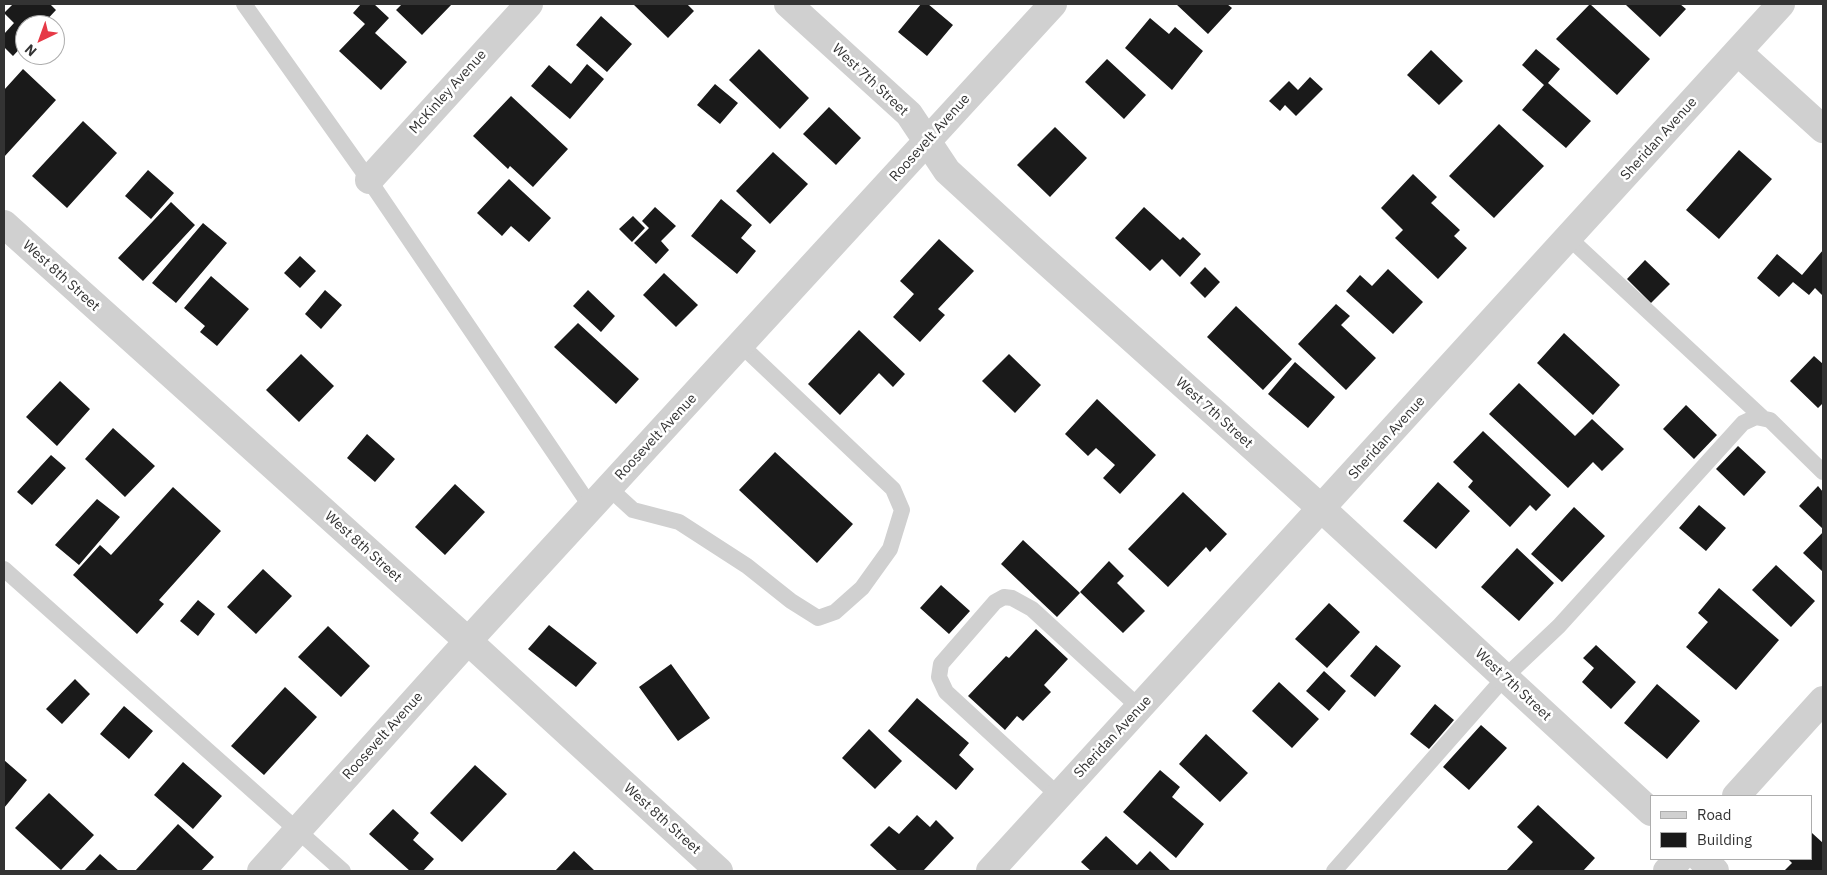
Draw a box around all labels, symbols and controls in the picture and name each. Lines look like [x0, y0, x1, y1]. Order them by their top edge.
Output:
north arrow [15, 15, 65, 65]
text: N [21, 40, 40, 60]
street label: West 7th Street [828, 40, 912, 120]
street label: McKinley Avenue [406, 47, 490, 137]
street label: Roosevelt Avenue [886, 91, 974, 185]
street label: Sheridan Avenue [1617, 94, 1701, 184]
street label: West 8th Street [19, 237, 103, 315]
street label: West 7th Street [1172, 374, 1256, 452]
street label: Roosevelt Avenue [612, 390, 700, 484]
street label: Sheridan Avenue [1345, 393, 1429, 483]
street label: West 8th Street [321, 508, 405, 586]
street label: West 7th Street [1471, 645, 1555, 725]
street label: Roosevelt Avenue [339, 689, 427, 783]
street label: Sheridan Avenue [1071, 693, 1155, 781]
street label: West 8th Street [620, 780, 704, 858]
legend [1650, 795, 1812, 860]
text: Road [1697, 805, 1732, 824]
text: Building [1697, 830, 1752, 849]

